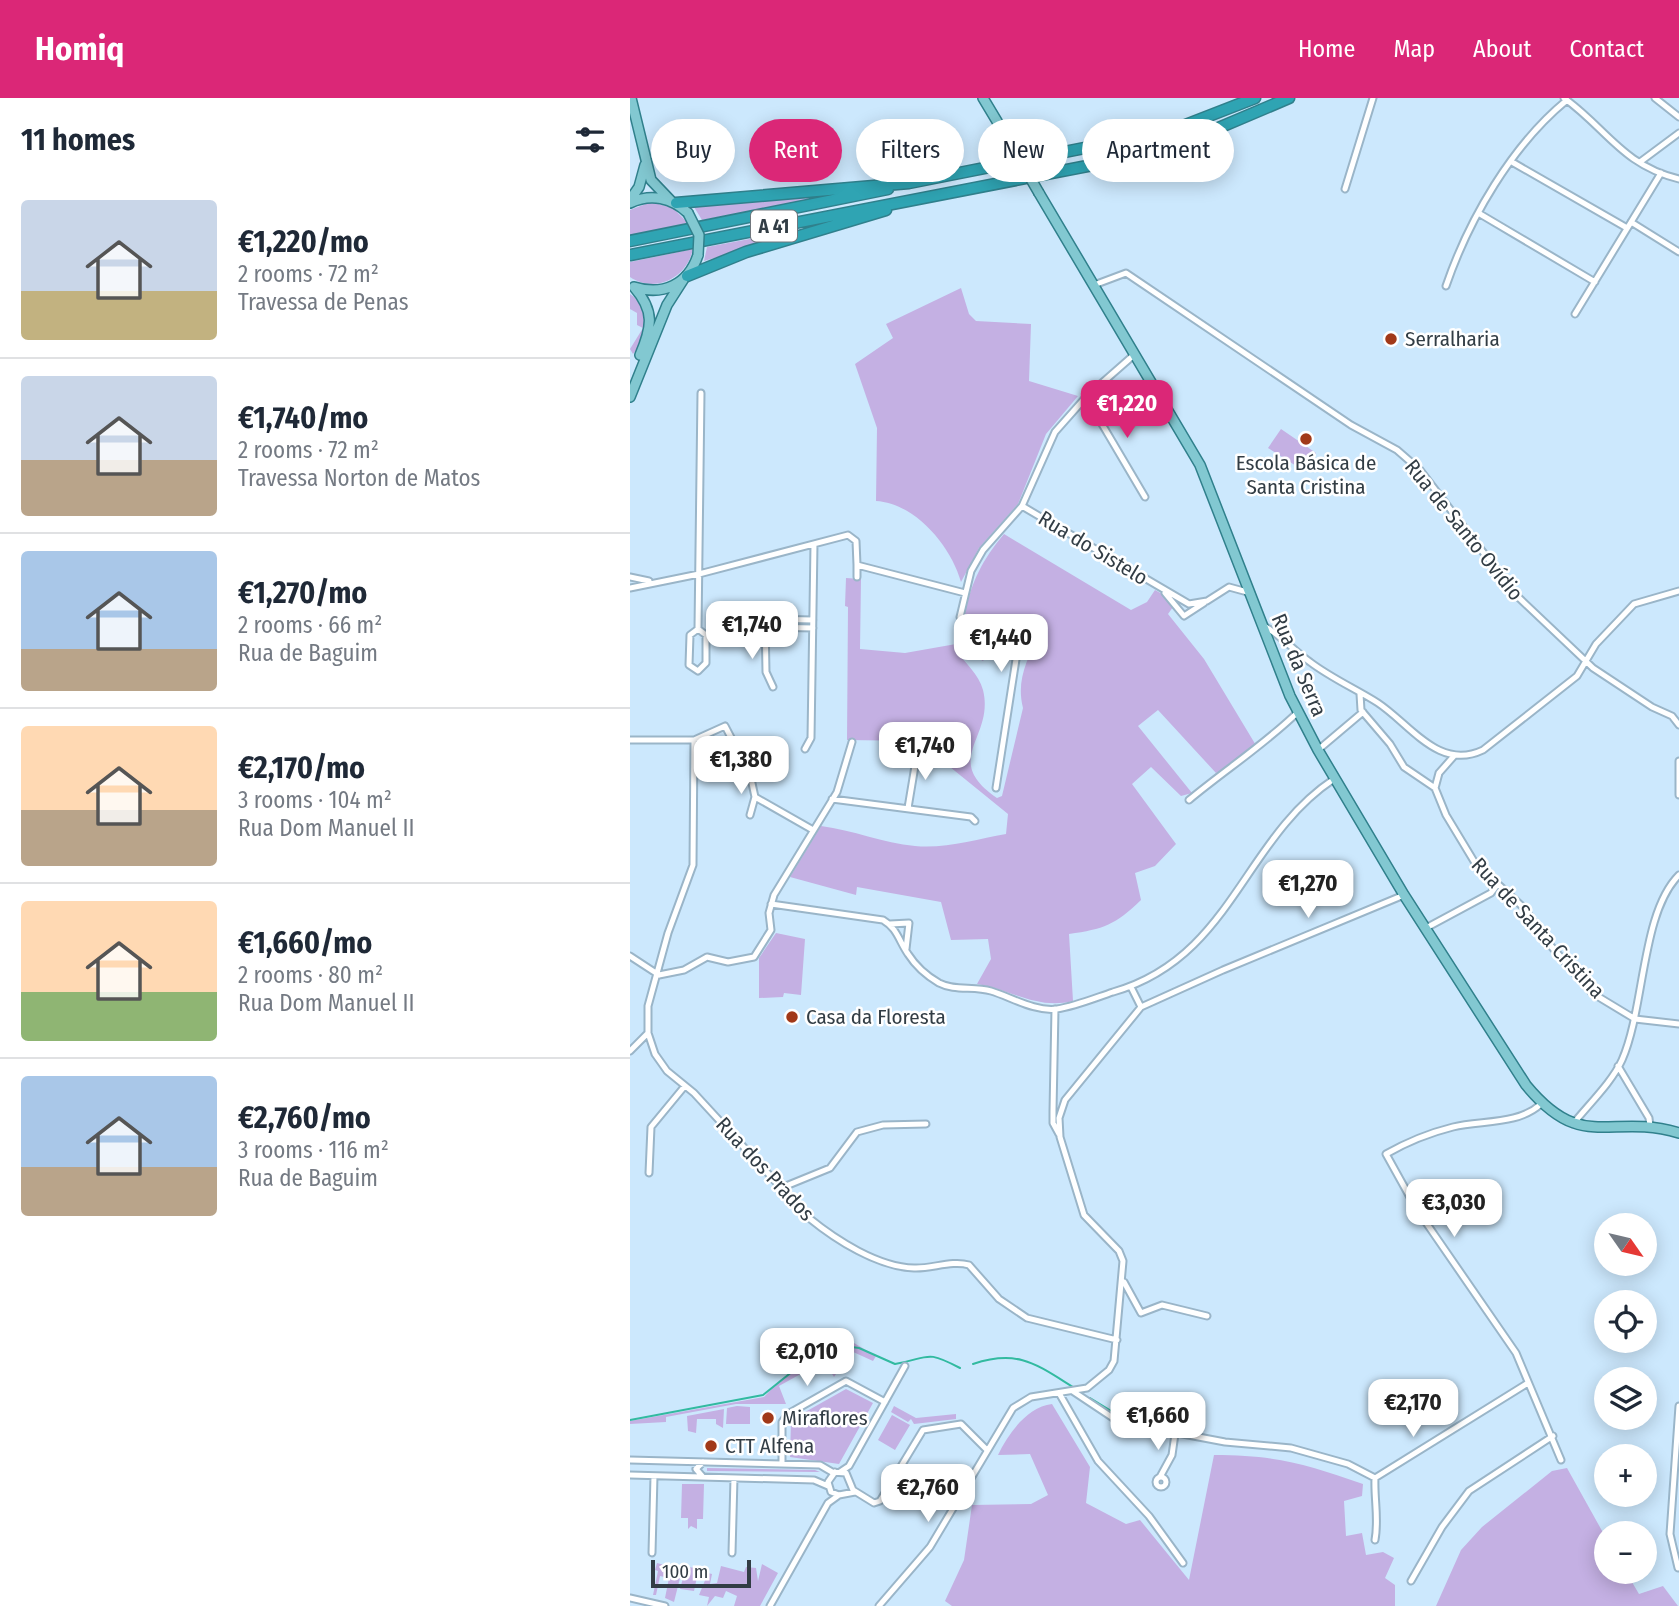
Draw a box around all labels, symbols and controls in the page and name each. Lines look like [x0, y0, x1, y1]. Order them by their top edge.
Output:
text: Homiq [35, 29, 124, 69]
text: Home [1298, 35, 1355, 63]
text: Map [1393, 35, 1435, 63]
text: About [1473, 35, 1531, 63]
text: Contact [1569, 35, 1644, 63]
chip: Buy [651, 119, 735, 182]
chip: Rent [749, 119, 842, 182]
chip: Filters [856, 119, 964, 182]
chip: New [978, 119, 1068, 182]
chip: Apartment [1082, 119, 1234, 182]
icon: filters [571, 121, 609, 159]
text: 11 homes [21, 122, 135, 158]
road number: A 41 [751, 210, 797, 242]
text: €1,220/mo [238, 224, 369, 260]
icon: home [77, 228, 161, 312]
text: 2 rooms · 72 m² [238, 260, 379, 288]
text: Travessa de Penas [238, 288, 408, 316]
place label: Serralharia [1405, 326, 1500, 352]
marker: Serralharia [1383, 331, 1399, 347]
pin: €1,220 [1070, 380, 1184, 440]
text: €1,220 [1097, 389, 1157, 417]
text: €1,740/mo [238, 400, 368, 436]
icon: home [77, 404, 161, 488]
marker: Escola Básica de Santa Cristina [1298, 431, 1314, 447]
text: 2 rooms · 72 m² [238, 436, 379, 464]
place label: Escola Básica de Santa Cristina [1236, 450, 1376, 500]
street label: Rua de Santo Ovídio [1399, 454, 1529, 606]
text: Travessa Norton de Matos [238, 464, 480, 492]
street label: Rua do Sistelo [1034, 505, 1152, 591]
text: €1,270/mo [238, 575, 367, 611]
icon: home [77, 579, 161, 663]
pin: €1,740 [695, 602, 809, 661]
text: €1,740 [722, 610, 782, 638]
street label: Rua da Serra [1266, 610, 1332, 720]
text: 2 rooms · 66 m² [238, 611, 382, 639]
pin: €1,440 [944, 614, 1058, 674]
text: €1,440 [970, 623, 1032, 651]
text: Rua de Baguim [238, 639, 378, 667]
pin: €1,740 [868, 722, 982, 782]
text: €1,740 [895, 731, 955, 759]
pin: €1,380 [684, 736, 798, 796]
text: €1,380 [710, 745, 772, 773]
text: €2,170/mo [238, 750, 365, 786]
icon: home [77, 754, 161, 838]
text: 3 rooms · 104 m² [238, 786, 392, 814]
text: Rua Dom Manuel II [238, 814, 414, 842]
street label: Rua de Santa Cristina [1466, 852, 1610, 1004]
pin: €1,270 [1251, 860, 1365, 920]
text: €1,270 [1278, 869, 1338, 897]
text: €1,660/mo [238, 925, 372, 961]
icon: home [77, 929, 161, 1013]
text: 2 rooms · 80 m² [238, 961, 383, 989]
text: Rua Dom Manuel II [238, 989, 414, 1017]
place label: Casa da Floresta [806, 1004, 946, 1030]
marker: Casa da Floresta [784, 1009, 800, 1025]
text: €2,760/mo [238, 1100, 371, 1136]
icon: home [77, 1104, 161, 1188]
street label: Rua dos Prados [710, 1112, 820, 1226]
text: 3 rooms · 116 m² [238, 1136, 389, 1164]
text: Rua de Baguim [238, 1164, 378, 1192]
pin: €3,030 [1397, 1180, 1511, 1239]
text: €3,030 [1422, 1188, 1486, 1216]
north arrow [1594, 1213, 1657, 1276]
map controls [1594, 1213, 1657, 1584]
button: locate [1594, 1290, 1657, 1353]
pin: €2,010 [750, 1328, 864, 1388]
text: €2,010 [776, 1337, 838, 1365]
button: layers [1594, 1367, 1657, 1430]
pin: €2,170 [1356, 1380, 1470, 1439]
text: €2,170 [1384, 1388, 1442, 1416]
pin: €1,660 [1101, 1392, 1215, 1452]
text: €1,660 [1127, 1401, 1189, 1429]
place label: Miraflores [782, 1405, 868, 1431]
marker: Miraflores [760, 1410, 776, 1426]
place label: CTT Alfena [725, 1433, 814, 1459]
marker: CTT Alfena [703, 1438, 719, 1454]
button: + [1594, 1444, 1657, 1507]
pin: €2,760 [871, 1464, 985, 1524]
text: €2,760 [897, 1473, 959, 1501]
button: − [1594, 1521, 1657, 1584]
scale bar [651, 1557, 751, 1589]
text: 100 m [662, 1560, 708, 1583]

